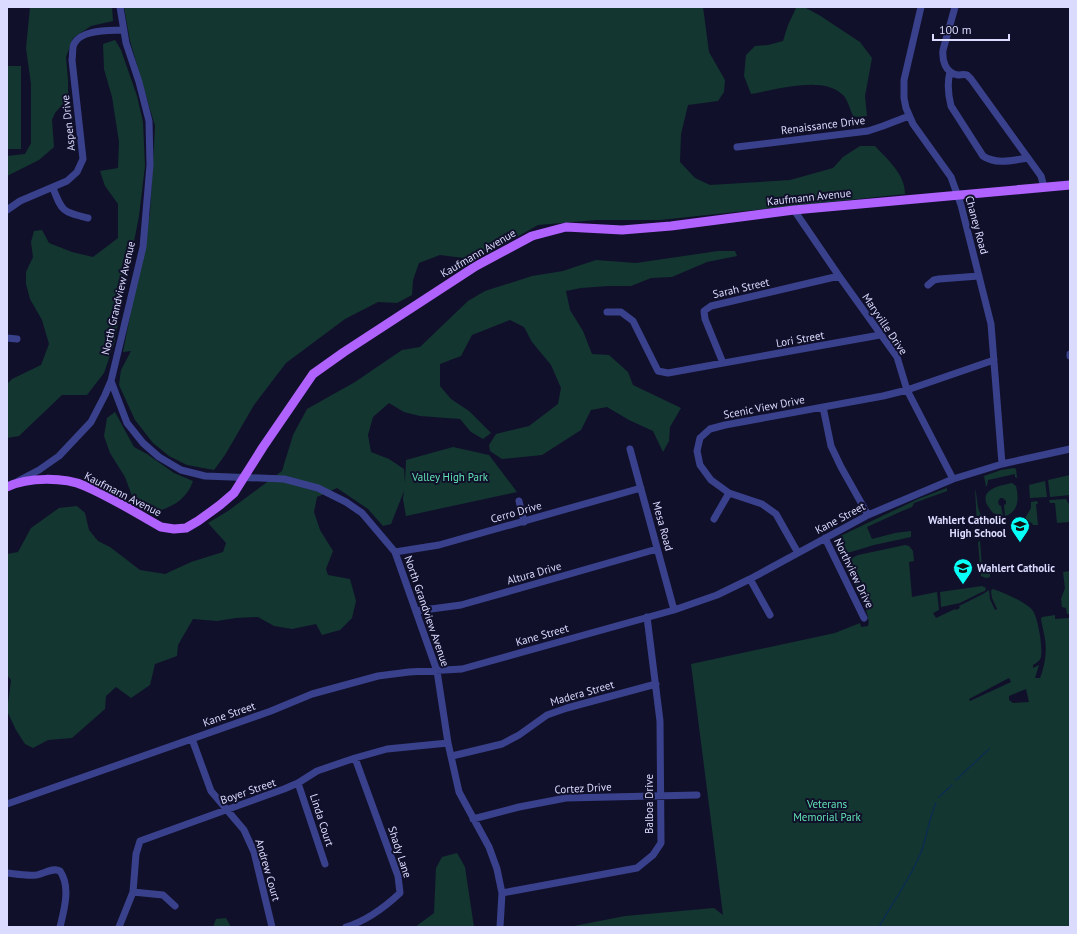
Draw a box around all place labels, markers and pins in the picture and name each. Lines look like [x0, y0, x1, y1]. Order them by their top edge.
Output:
place label: Wahlert Catholic High School [928, 513, 1007, 540]
school or university icon: Wahlert Catholic High School [1009, 515, 1031, 543]
school or university icon: Wahlert Catholic [952, 557, 974, 585]
place label: Wahlert Catholic [977, 561, 1055, 575]

